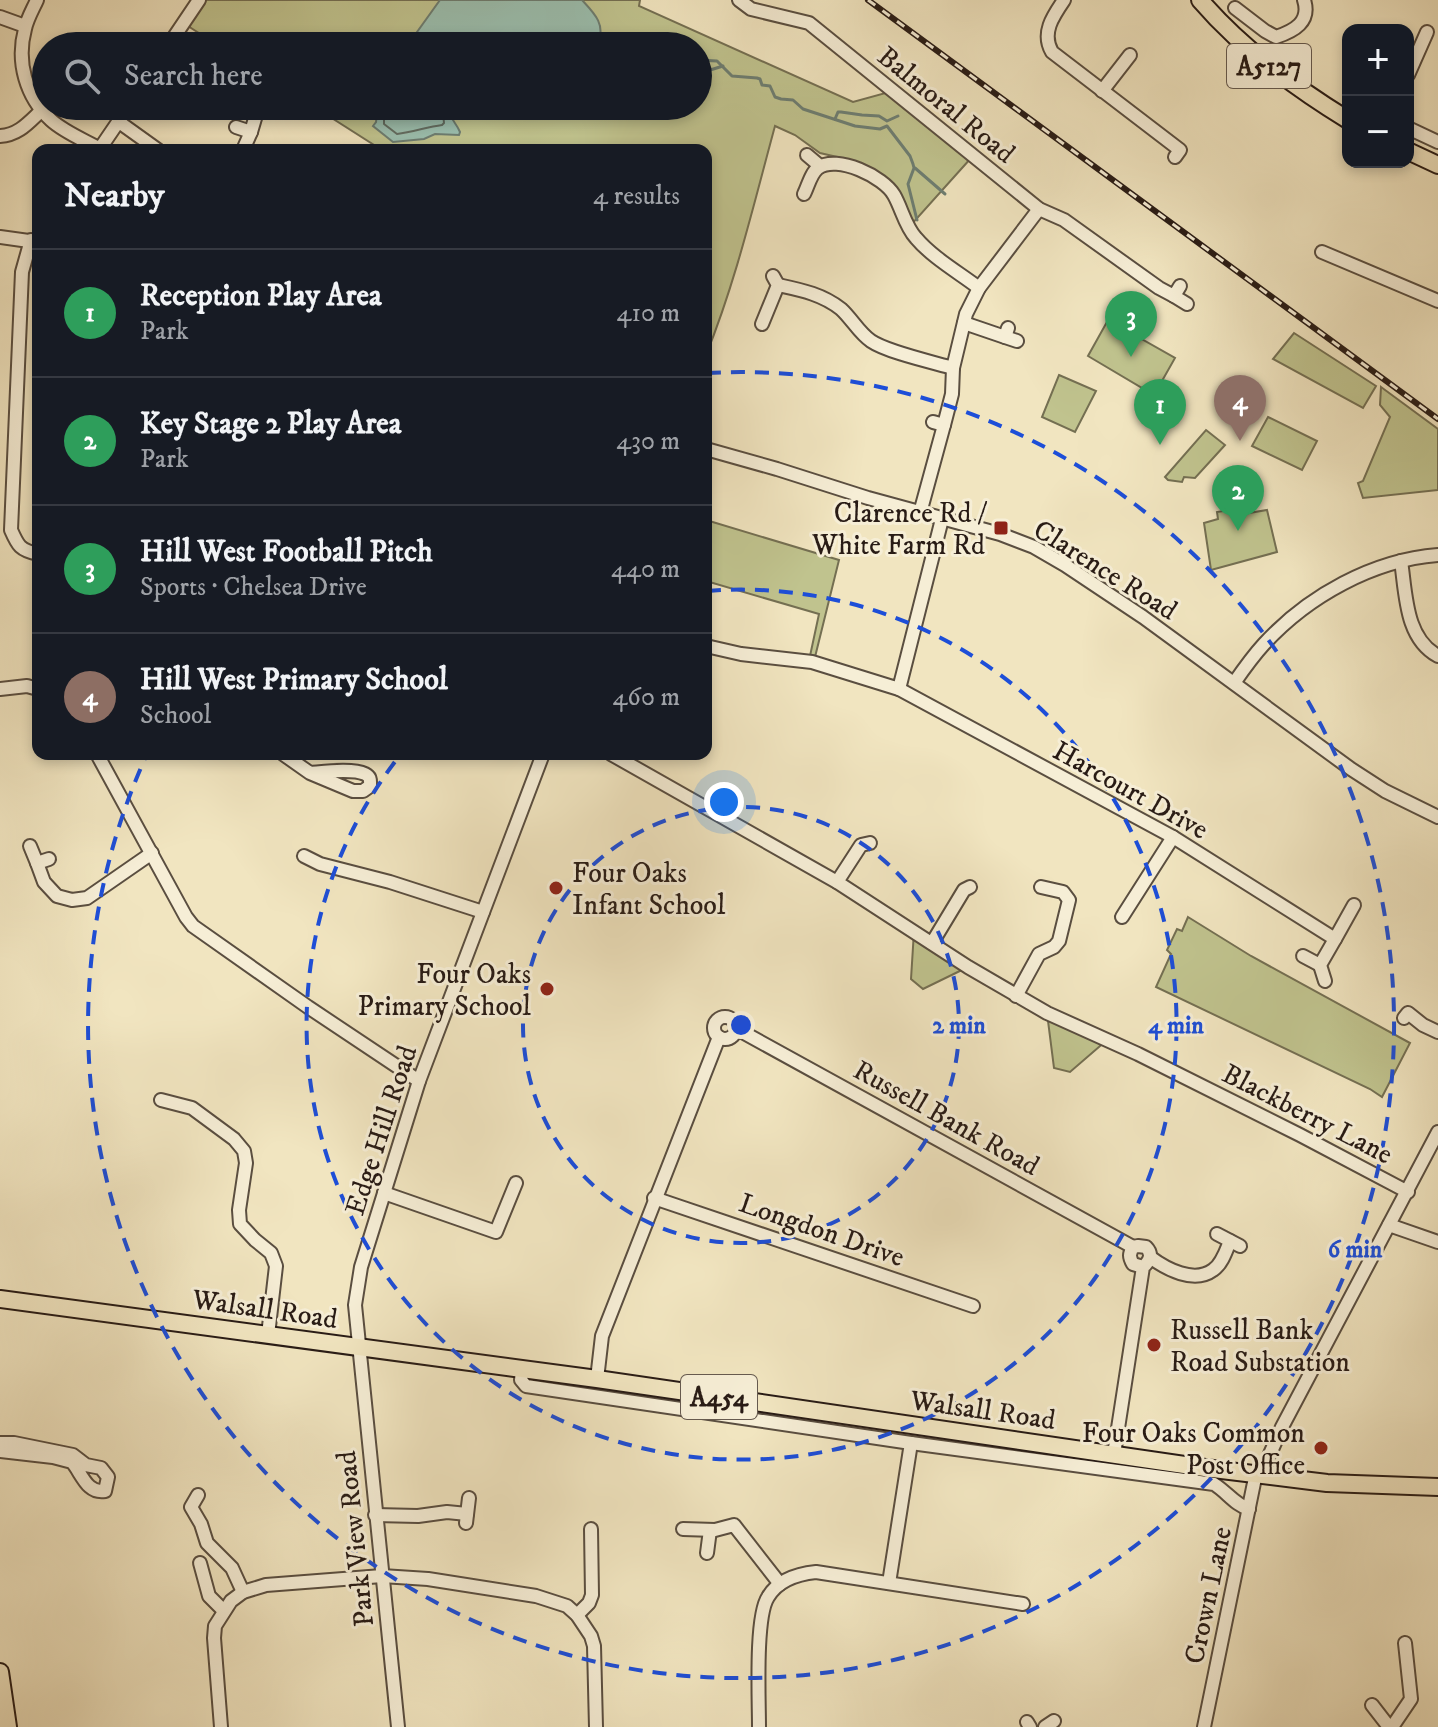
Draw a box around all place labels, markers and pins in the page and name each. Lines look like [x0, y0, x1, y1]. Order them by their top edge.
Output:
pin: 3 [1105, 291, 1157, 357]
pin: 4 [1214, 375, 1266, 441]
pin: 1 [1134, 379, 1186, 445]
pin: 2 [1212, 465, 1264, 531]
place label: Clarence Rd / White Farm Rd [811, 496, 987, 563]
marker: Clarence Rd / White Farm Rd [992, 519, 1010, 537]
place label: Four Oaks Infant School [572, 856, 726, 923]
marker: Four Oaks Infant School [547, 879, 565, 897]
place label: Four Oaks Primary School [358, 957, 532, 1024]
marker: Four Oaks Primary School [538, 980, 556, 998]
centre of rings [727, 1011, 755, 1039]
place label: Russell Bank Road Substation [1170, 1313, 1350, 1380]
marker: Russell Bank Road Substation [1145, 1336, 1163, 1354]
place label: Four Oaks Common Post Office [1082, 1416, 1305, 1483]
marker: Four Oaks Common Post Office [1312, 1439, 1330, 1457]

